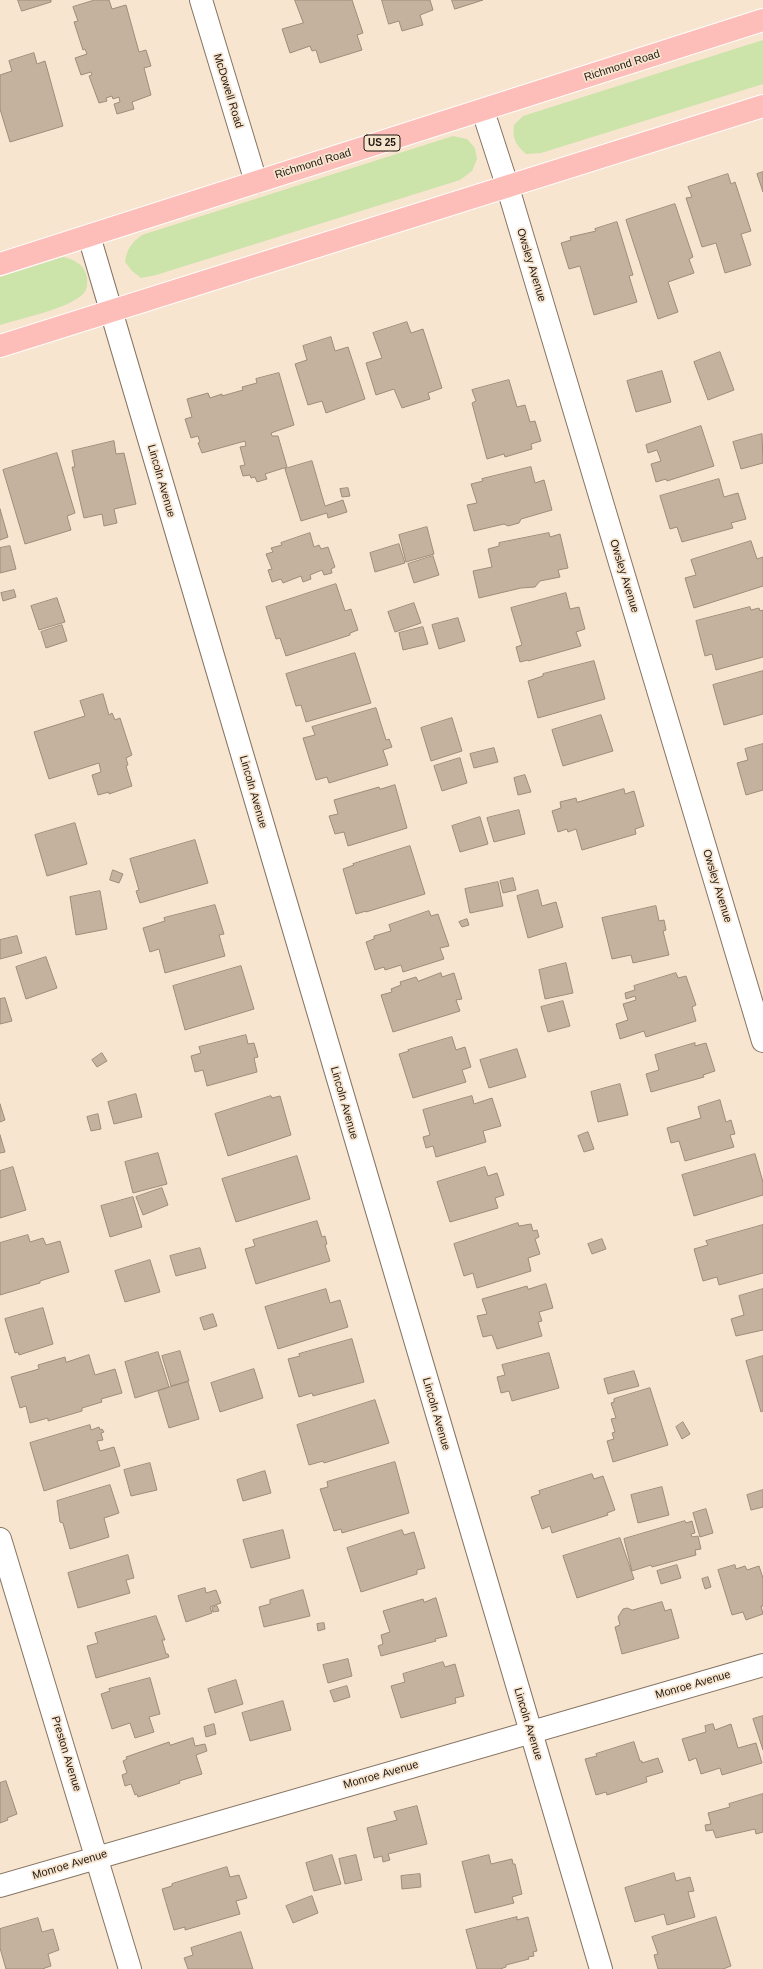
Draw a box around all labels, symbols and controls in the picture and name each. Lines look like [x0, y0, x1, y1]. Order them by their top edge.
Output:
street label: Richmond Road [582, 48, 662, 84]
street label: McDowell Road [210, 52, 246, 130]
road number: US 25 [364, 135, 400, 151]
street label: Richmond Road [273, 146, 353, 182]
street label: Owsley Avenue [514, 227, 548, 303]
street label: Lincoln Avenue [144, 443, 178, 519]
street label: Owsley Avenue [607, 538, 641, 614]
street label: Lincoln Avenue [236, 754, 270, 830]
street label: Owsley Avenue [700, 848, 734, 924]
street label: Lincoln Avenue [327, 1065, 361, 1141]
street label: Lincoln Avenue [419, 1376, 453, 1452]
street label: Monroe Avenue [654, 1668, 732, 1702]
street label: Lincoln Avenue [511, 1686, 545, 1762]
street label: Preston Avenue [48, 1715, 84, 1793]
street label: Monroe Avenue [342, 1758, 420, 1792]
street label: Monroe Avenue [31, 1847, 109, 1883]

